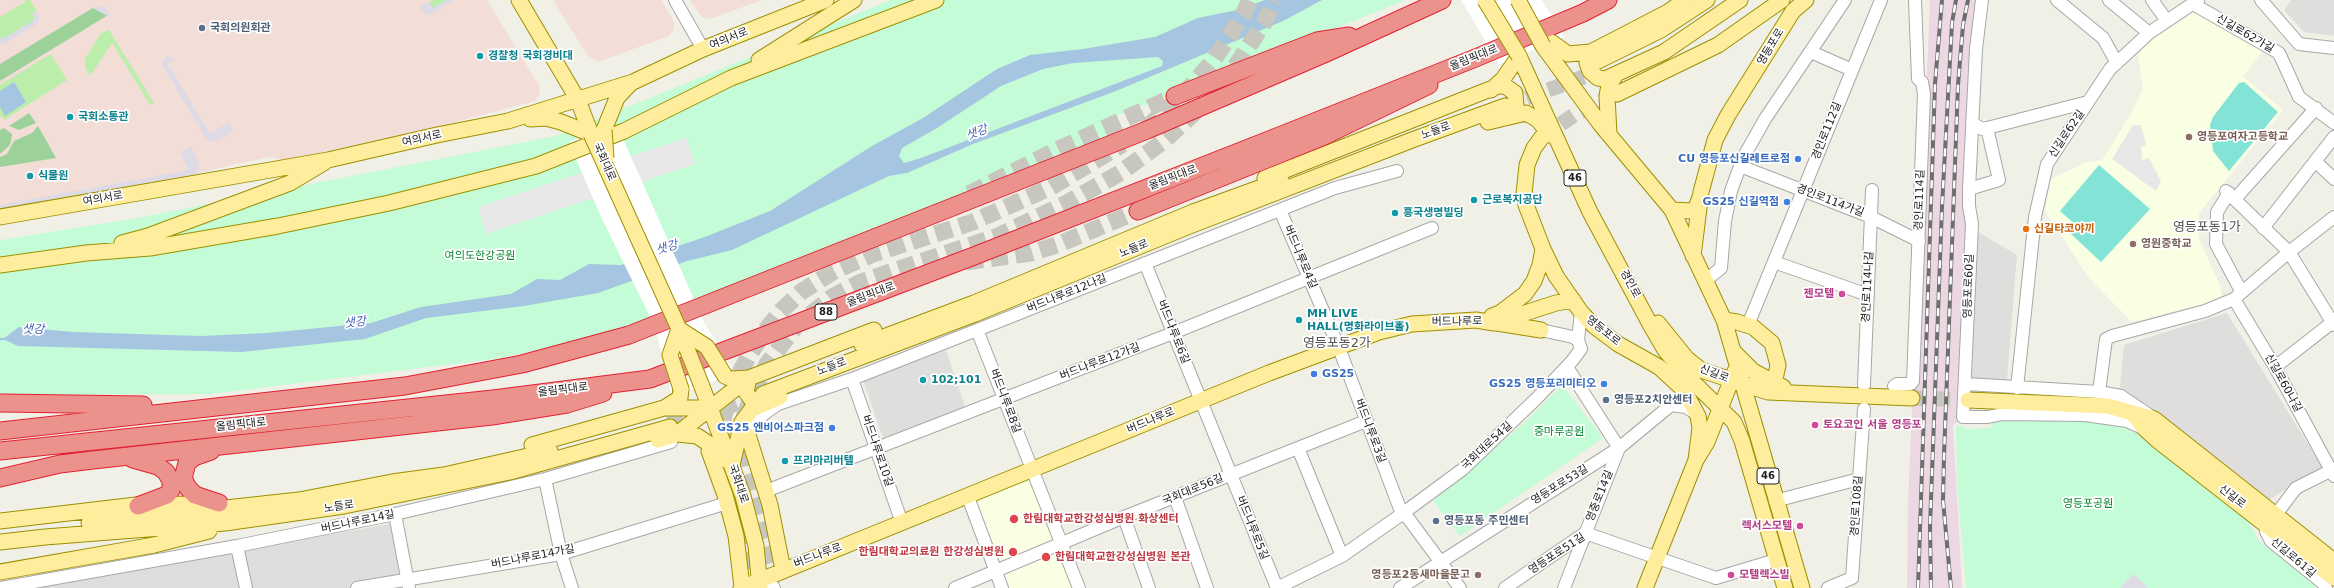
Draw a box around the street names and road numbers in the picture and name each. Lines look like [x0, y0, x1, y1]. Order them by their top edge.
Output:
street label: 신길로62가길 [2214, 12, 2276, 56]
street label: 여의서로 [708, 25, 750, 53]
street label: 영등포로 [1755, 26, 1787, 68]
street label: 올림픽대로 [1448, 42, 1500, 74]
street label: 경인로112길 [1809, 100, 1845, 162]
street label: 신길로62길 [2046, 108, 2088, 160]
street label: 노들로 [1419, 120, 1453, 142]
street label: 여의서로 [401, 128, 443, 150]
street label: 국회대로 [590, 141, 618, 183]
street label: 올림픽대로 [1147, 163, 1199, 193]
street label: 경인로114길 [1912, 169, 1928, 231]
road number: 46 [1564, 170, 1586, 186]
street label: 경인로114가길 [1794, 182, 1866, 220]
street label: 여의서로 [82, 189, 124, 209]
street label: 버드나루로4길 [1281, 223, 1319, 291]
street label: 노들로 [1117, 237, 1151, 261]
street label: 경인로114나길 [1860, 251, 1876, 323]
street label: 영등포로60길 [1961, 253, 1977, 319]
street label: 경인로 [1617, 267, 1643, 301]
street label: 버드나루로12나길 [1025, 272, 1109, 316]
street label: 올림픽대로 [845, 280, 897, 310]
street label: 버드나루로6길 [1154, 298, 1192, 366]
road number: 88 [815, 304, 837, 320]
street label: 영등포로 [1583, 313, 1623, 349]
street label: 버드나루로 [1432, 315, 1482, 329]
street label: 버드나루로12가길 [1058, 341, 1142, 383]
street label: 신길로60나길 [2262, 352, 2304, 414]
street label: 노들로 [815, 355, 849, 379]
street label: 신길로 [1697, 362, 1731, 386]
street label: 버드나루로8길 [987, 367, 1023, 435]
street label: 올림픽대로 [537, 380, 589, 400]
street label: 버드나루로3길 [1352, 397, 1388, 465]
street label: 버드나루로 [1125, 405, 1177, 437]
street label: 버드나루로10길 [859, 414, 895, 488]
street label: 올림픽대로 [215, 416, 267, 434]
street label: 국회대로54길 [1459, 419, 1515, 473]
street label: 영등포로53길 [1529, 462, 1591, 508]
street label: 국회대로 [725, 463, 751, 505]
street label: 영중로14길 [1584, 468, 1616, 524]
road number: 46 [1757, 468, 1779, 484]
street label: 국회대로56길 [1161, 472, 1225, 508]
street label: 경인로108길 [1848, 475, 1866, 537]
street label: 신길로 [2216, 482, 2248, 512]
street label: 버드나루로5길 [1233, 494, 1271, 562]
street label: 노들로 [323, 498, 355, 516]
street label: 버드나루로14길 [320, 508, 396, 536]
street label: 영등포로51길 [1526, 531, 1588, 577]
street label: 신길로61길 [2268, 535, 2318, 581]
street label: 버드나루로 [792, 541, 844, 571]
street label: 버드나루로14가길 [490, 542, 576, 572]

